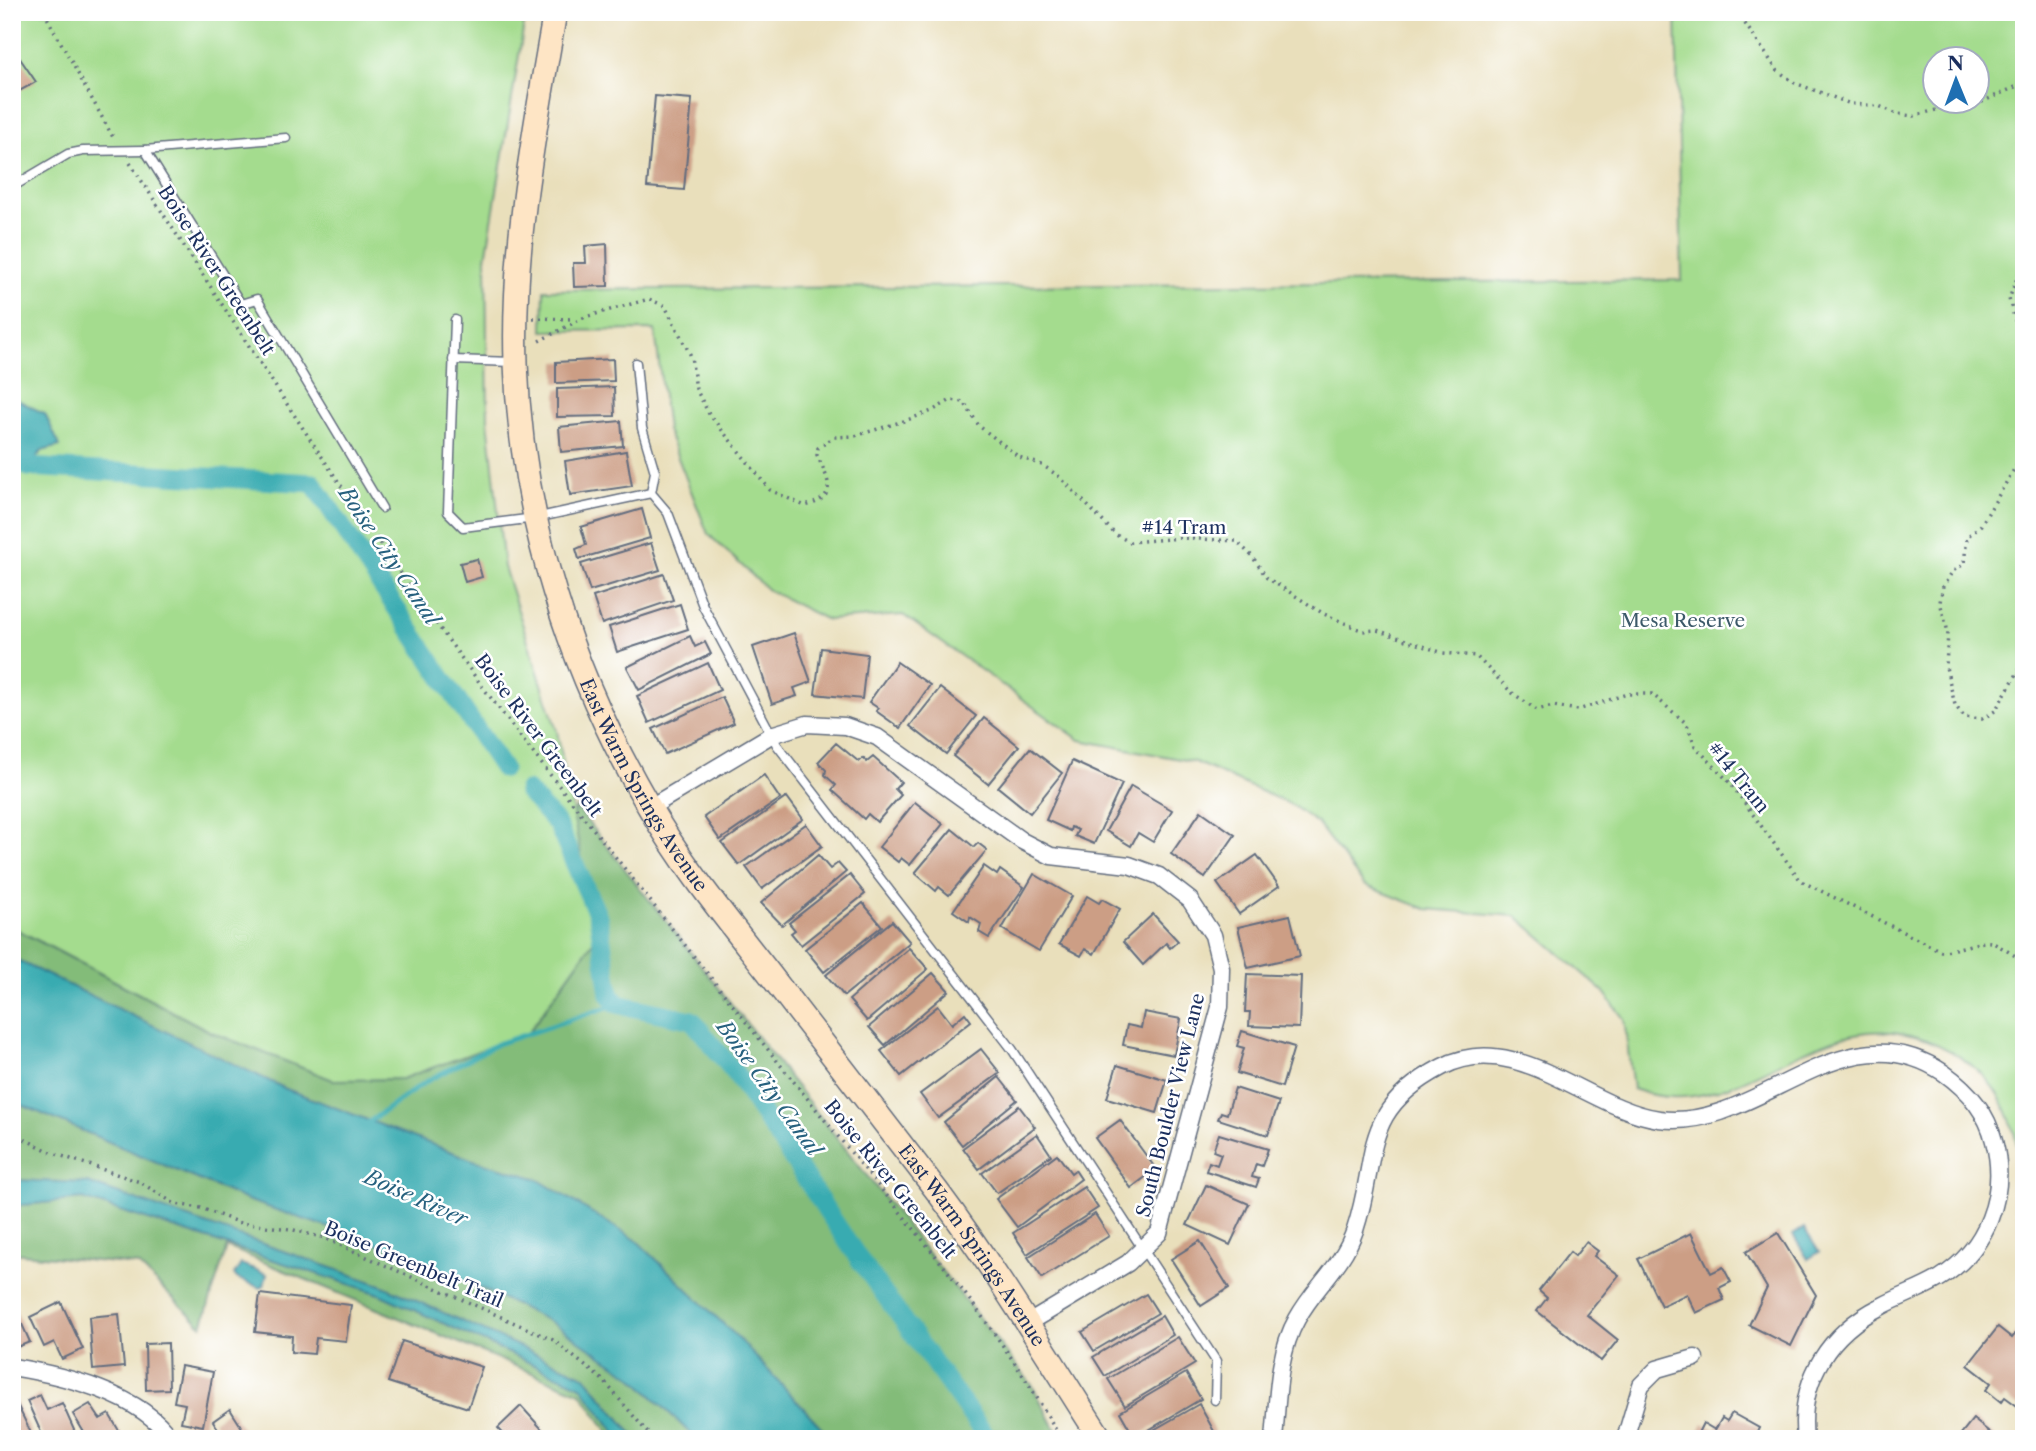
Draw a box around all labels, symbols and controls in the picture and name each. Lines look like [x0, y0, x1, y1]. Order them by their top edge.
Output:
north arrow [1920, 46, 1990, 116]
text: N [1947, 52, 1964, 75]
street label: Boise River Greenbelt [153, 181, 280, 360]
water label: Boise City Canal [333, 480, 446, 632]
street label: #14 Tram [1142, 516, 1227, 539]
park label: Mesa Reserve [1621, 609, 1745, 632]
street label: Boise River Greenbelt [470, 649, 608, 821]
street label: East Warm Springs Avenue [575, 675, 713, 896]
street label: #14 Tram [1703, 737, 1774, 818]
street label: South Boulder View Lane [1132, 991, 1209, 1219]
water label: Boise City Canal [711, 1013, 828, 1162]
street label: Boise River Greenbelt [819, 1095, 962, 1264]
street label: East Warm Springs Avenue [894, 1140, 1050, 1351]
water label: Boise River [359, 1163, 473, 1232]
street label: Boise Greenbelt Trail [321, 1216, 507, 1313]

